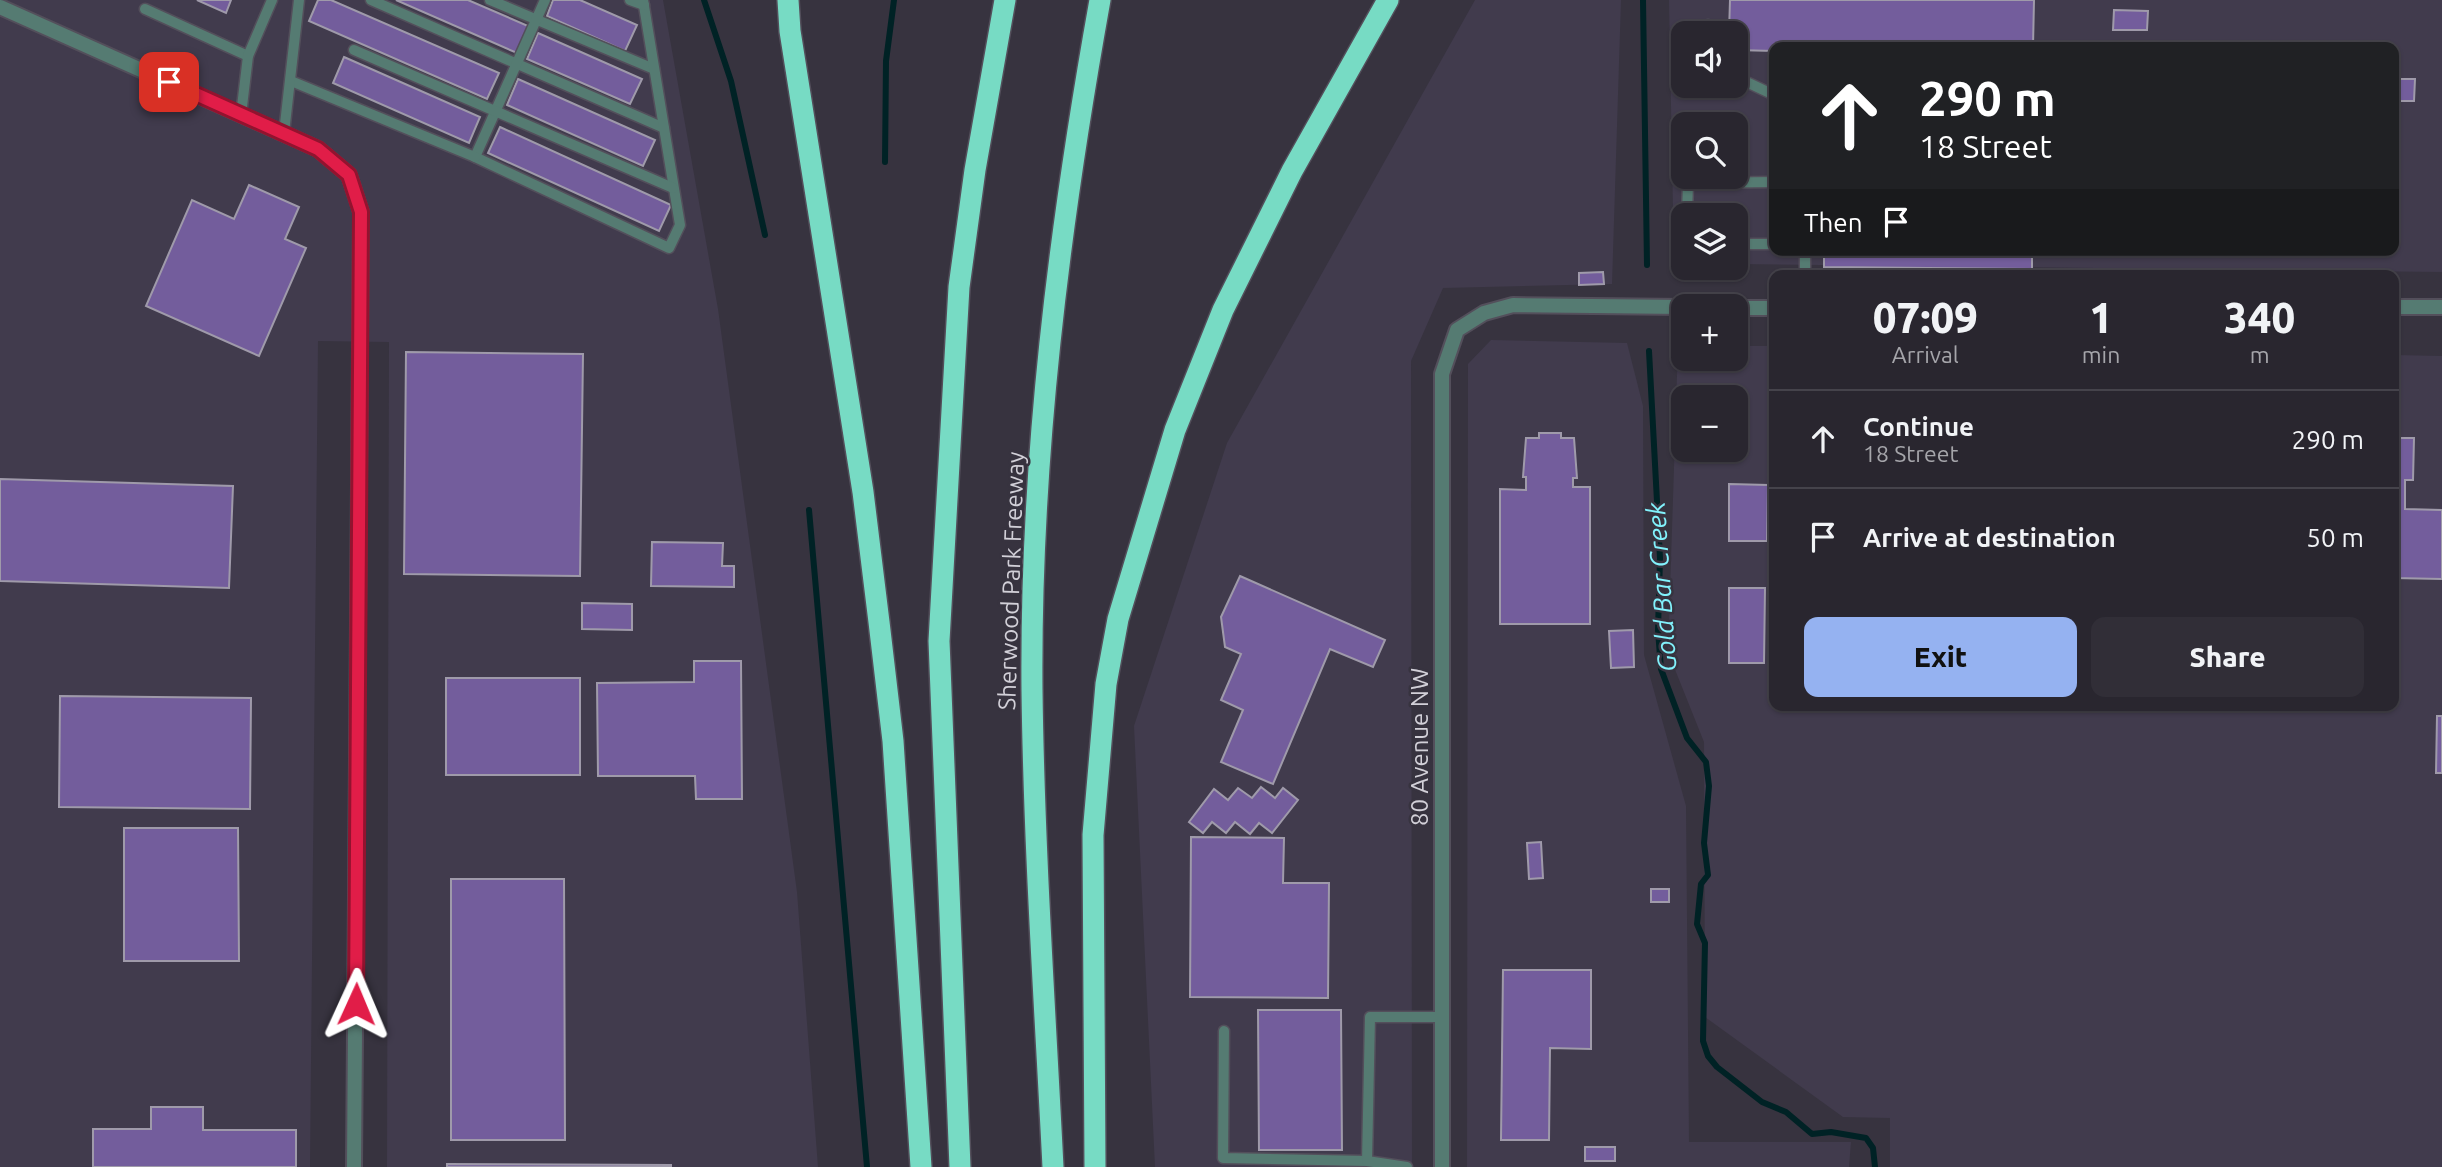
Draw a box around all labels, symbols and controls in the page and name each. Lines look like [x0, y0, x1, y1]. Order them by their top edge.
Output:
map controls [1671, 21, 1748, 462]
button: sound [1671, 21, 1748, 98]
pin [139, 52, 199, 112]
icon: arrive [150, 63, 188, 101]
icon: ahead [1804, 70, 1895, 161]
text: 290 m [1919, 70, 2056, 125]
button: search [1671, 112, 1748, 189]
text: 18 Street [1919, 128, 2052, 164]
button: layers [1671, 203, 1748, 280]
icon: arrive [1877, 203, 1915, 241]
text: Then [1804, 208, 1863, 237]
button: + [1671, 294, 1748, 371]
text: 07:09 [1873, 294, 1978, 341]
text: 1 [2089, 294, 2113, 341]
text: 340 [2224, 294, 2295, 341]
text: Arrival [1892, 342, 1959, 367]
text: min [2082, 342, 2120, 367]
text: m [2250, 342, 2270, 367]
button: − [1671, 385, 1748, 462]
text: Continue [1863, 412, 1974, 441]
icon: ahead [1804, 420, 1842, 458]
text: 290 m [2292, 425, 2364, 454]
text: 18 Street [1863, 441, 1958, 466]
street label: Sherwood Park Freeway [993, 451, 1029, 711]
water label: Gold Bar Creek [1641, 500, 1681, 673]
icon: arrive [1804, 518, 1842, 556]
text: Arrive at destination [1863, 523, 2116, 552]
text: 50 m [2306, 523, 2364, 552]
button: Exit [1804, 617, 2077, 697]
button: Share [2091, 617, 2364, 697]
street label: 80 Avenue NW [1406, 668, 1433, 826]
position arrow [319, 967, 393, 1041]

